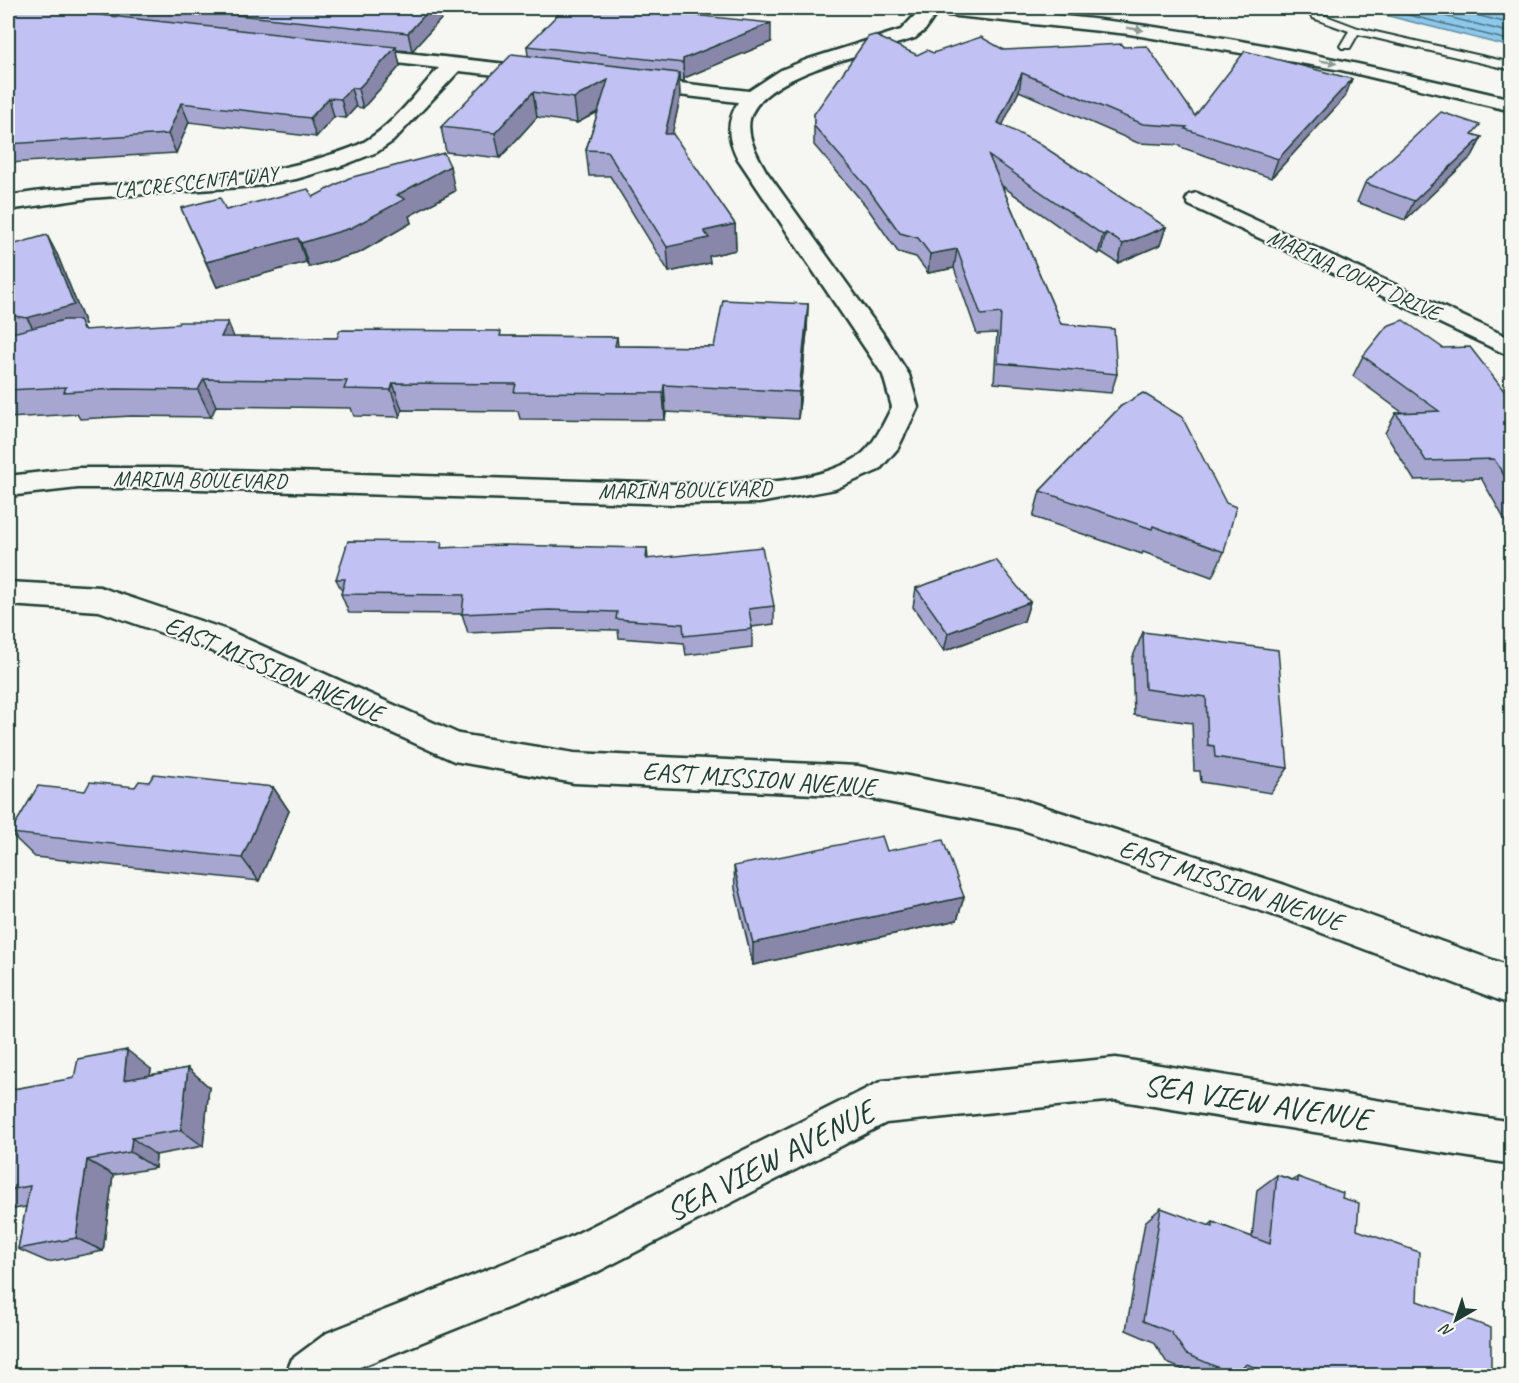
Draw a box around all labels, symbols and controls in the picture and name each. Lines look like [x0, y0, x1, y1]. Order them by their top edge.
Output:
one-way arrow [1126, 24, 1145, 33]
one-way arrow [1318, 57, 1337, 66]
street label: LA CRESCENTA WAY [113, 159, 282, 205]
street label: MARINA COURT DRIVE [1263, 223, 1448, 329]
street label: MARINA BOULEVARD [113, 464, 289, 496]
street label: MARINA BOULEVARD [598, 474, 774, 506]
street label: EAST MISSION AVENUE [160, 608, 392, 731]
street label: EAST MISSION AVENUE [641, 754, 881, 804]
street label: EAST MISSION AVENUE [1115, 831, 1351, 940]
street label: SEA VIEW AVENUE [1141, 1064, 1378, 1141]
street label: SEA VIEW AVENUE [659, 1089, 885, 1231]
north arrow [1426, 1290, 1486, 1350]
text: N [1435, 1318, 1457, 1342]

